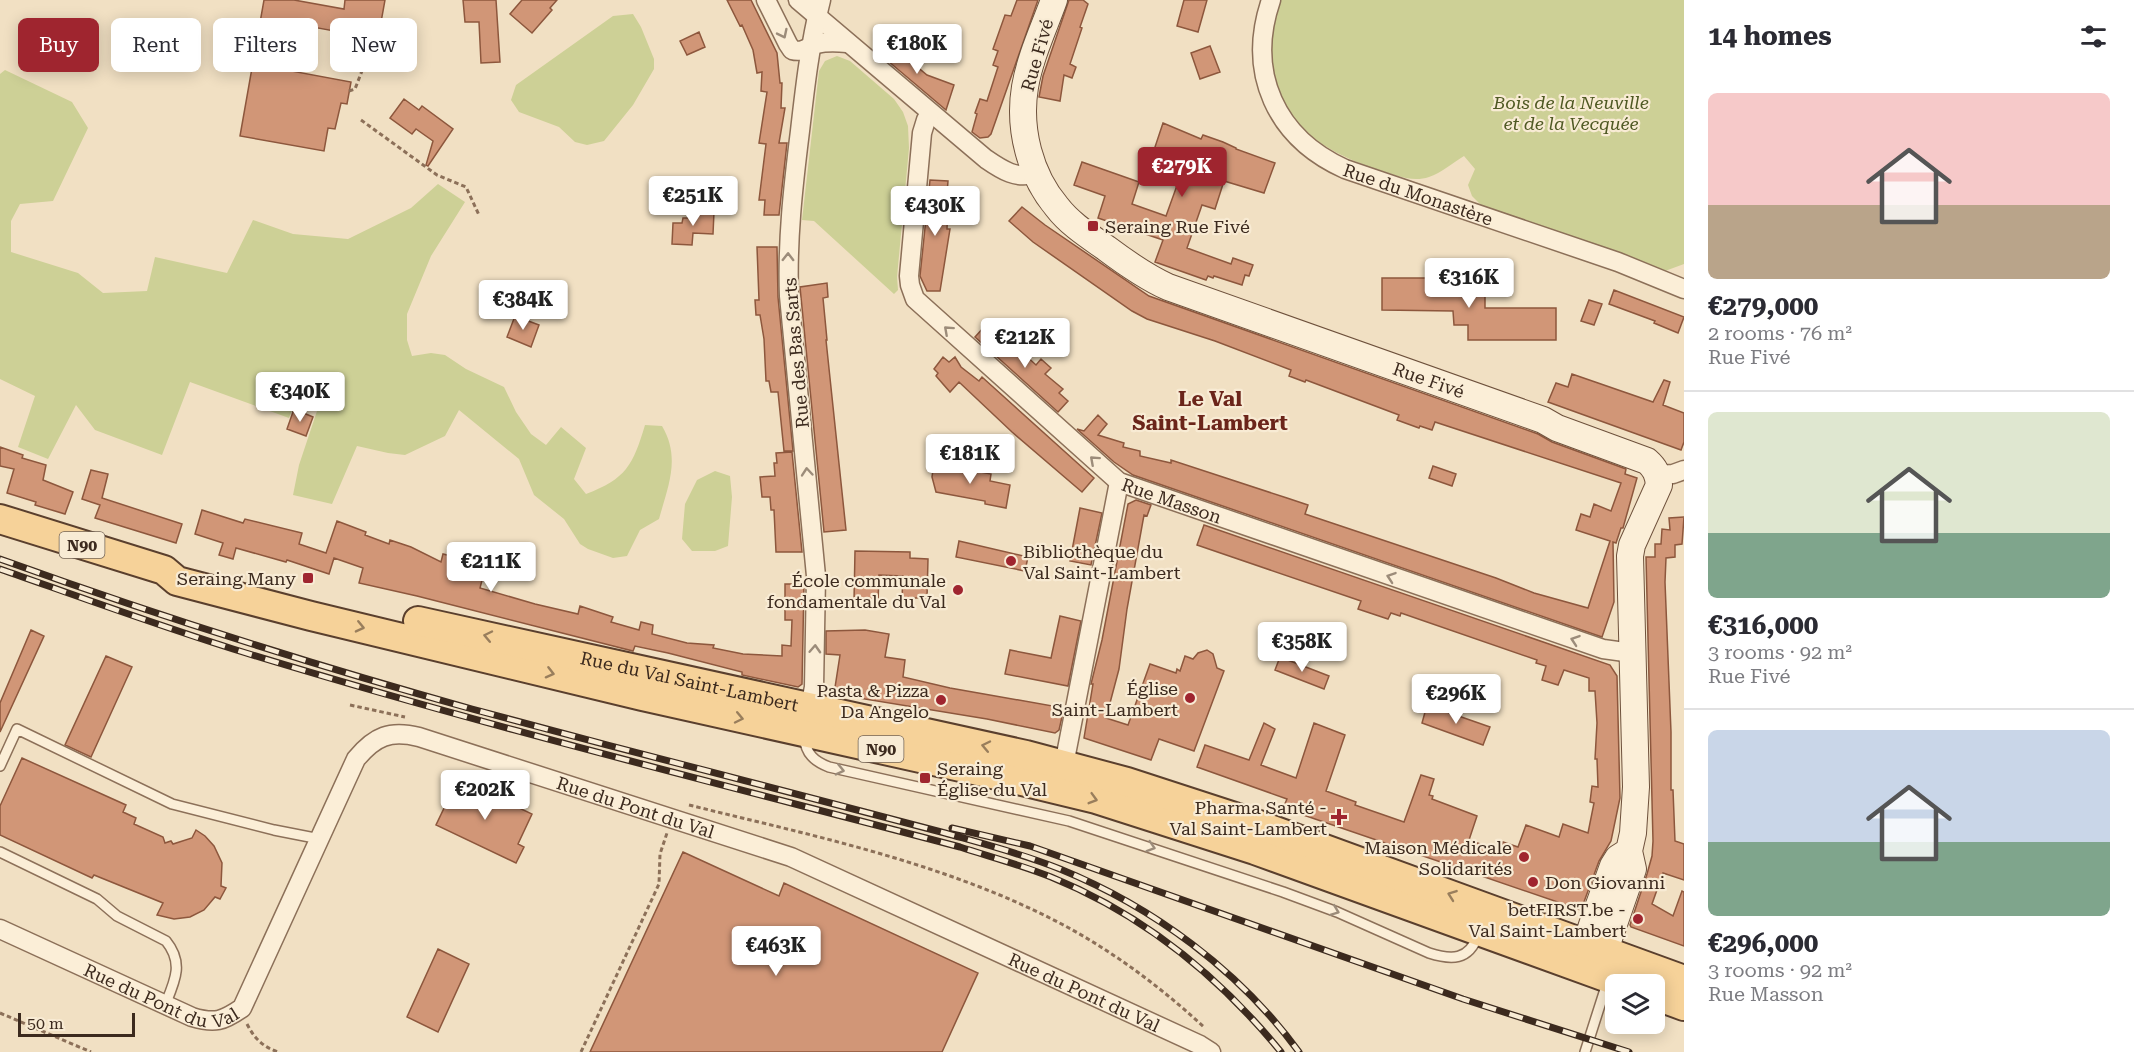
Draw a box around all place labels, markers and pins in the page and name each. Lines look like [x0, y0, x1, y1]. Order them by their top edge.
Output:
pin: €180K [875, 24, 959, 75]
pin: €279K [1140, 147, 1224, 198]
pin: €251K [651, 176, 735, 227]
pin: €430K [893, 186, 977, 237]
place label: Seraing Rue Fivé [1105, 216, 1250, 237]
marker: Seraing Rue Fivé [1086, 219, 1100, 233]
pin: €316K [1427, 258, 1511, 309]
pin: €384K [481, 280, 565, 331]
pin: €212K [983, 318, 1067, 369]
pin: €340K [258, 372, 342, 423]
pin: €181K [928, 434, 1012, 485]
place label: Bibliothèque du Val Saint-Lambert [1023, 541, 1181, 583]
pin: €211K [449, 542, 533, 593]
marker: Bibliothèque du Val Saint-Lambert [1004, 554, 1018, 568]
place label: Seraing Many [177, 568, 296, 589]
place label: École communale fondamentale du Val [767, 570, 946, 612]
marker: Seraing Many [301, 571, 315, 585]
marker: École communale fondamentale du Val [951, 583, 965, 597]
pin: €358K [1260, 622, 1344, 673]
pin: €296K [1414, 674, 1498, 725]
place label: Église Saint-Lambert [1052, 678, 1178, 720]
place label: Pasta & Pizza Da Angelo [817, 680, 929, 722]
marker: Église Saint-Lambert [1183, 691, 1197, 705]
marker: Pasta & Pizza Da Angelo [934, 693, 948, 707]
place label: Seraing Église du Val [937, 758, 1048, 800]
pin: €202K [443, 770, 527, 821]
marker: Seraing Église du Val [918, 771, 932, 785]
place label: Pharma Santé - Val Saint-Lambert [1170, 797, 1327, 839]
marker: Pharma Santé - Val Saint-Lambert [1332, 810, 1346, 824]
place label: Maison Médicale Solidarités [1364, 837, 1512, 879]
marker: Maison Médicale Solidarités [1517, 850, 1531, 864]
place label: Don Giovanni [1545, 872, 1666, 893]
marker: Don Giovanni [1526, 875, 1540, 889]
place label: betFIRST.be - Val Saint-Lambert [1469, 899, 1626, 941]
marker: betFIRST.be - Val Saint-Lambert [1631, 912, 1645, 926]
pin: €463K [734, 926, 818, 977]

